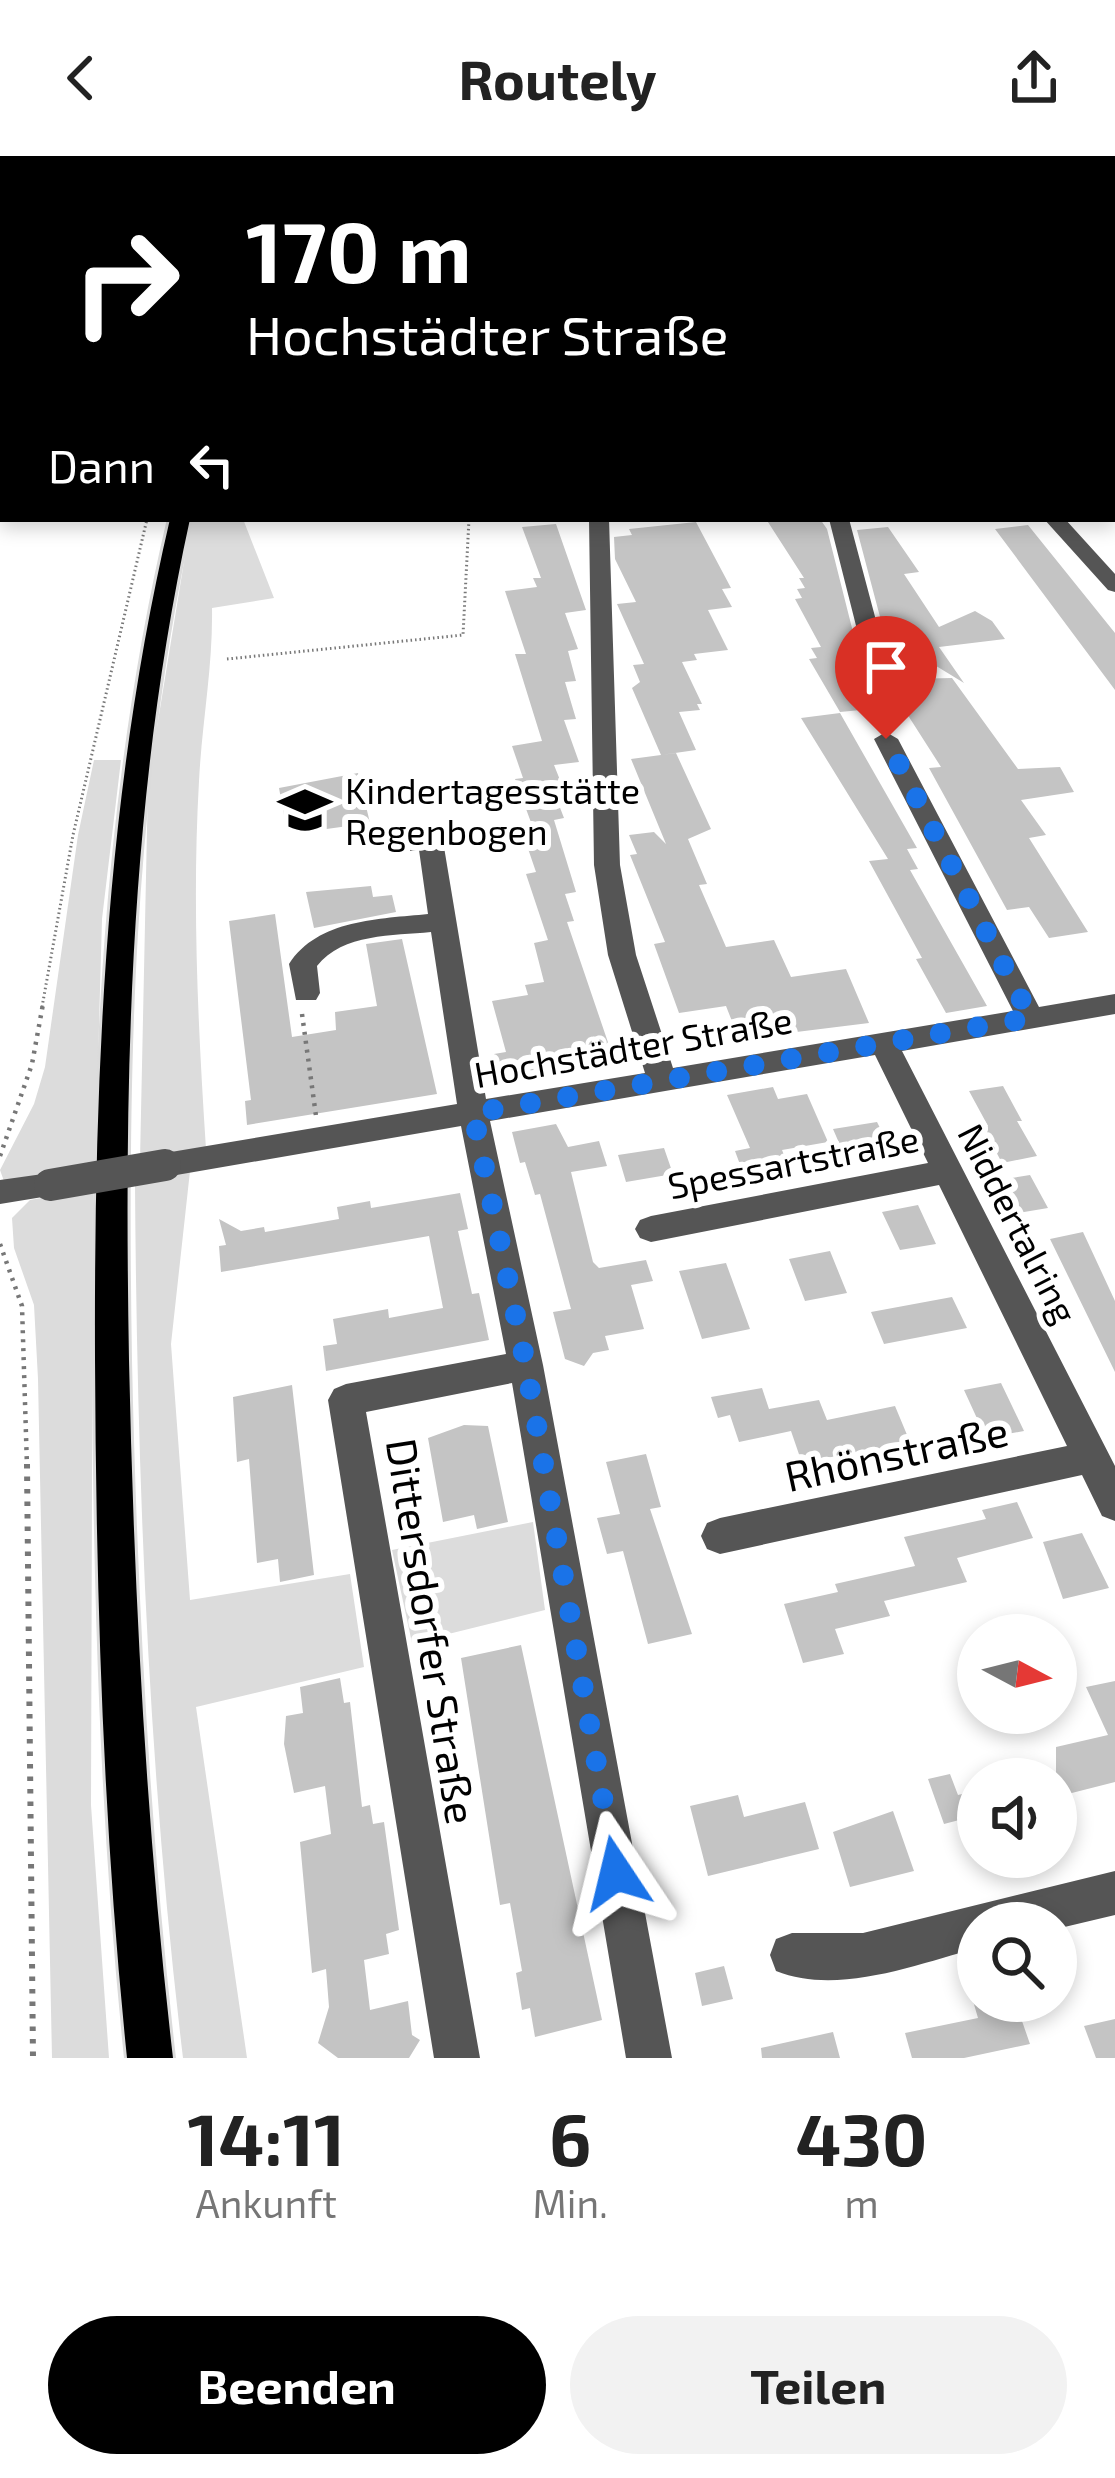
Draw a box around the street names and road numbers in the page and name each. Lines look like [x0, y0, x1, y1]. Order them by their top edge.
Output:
street label: Hochstädter Straße [471, 997, 795, 1095]
street label: Spessartstraße [664, 1116, 922, 1206]
street label: Niddertalring [950, 1116, 1088, 1330]
street label: Rhönstraße [780, 1404, 1012, 1500]
street label: Dittersdorfer Straße [378, 1435, 488, 1827]

